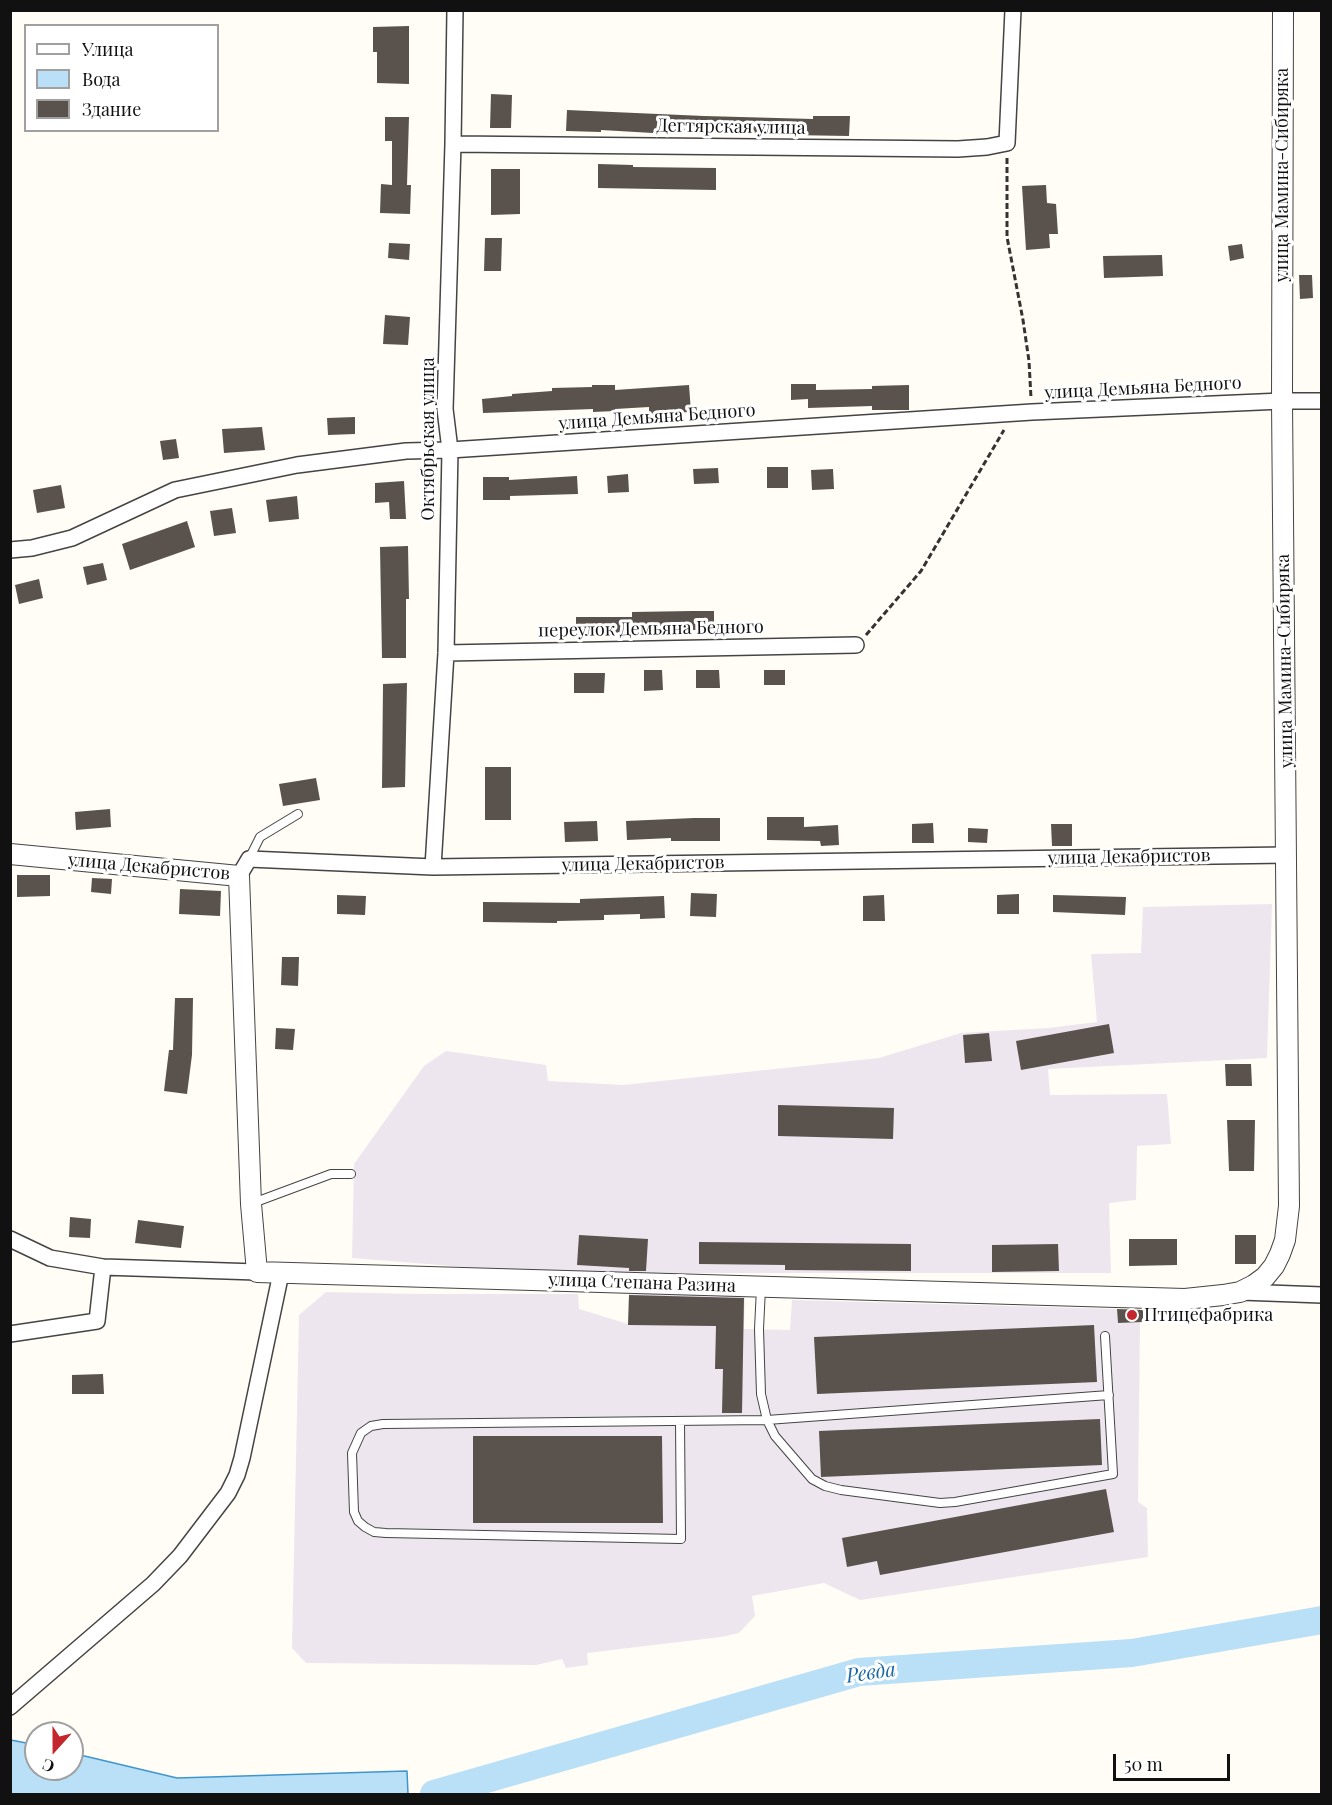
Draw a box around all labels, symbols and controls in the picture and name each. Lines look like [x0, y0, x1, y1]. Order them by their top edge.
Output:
legend [24, 24, 219, 132]
text: Улица [82, 37, 133, 61]
text: Вода [82, 67, 120, 91]
street label: улица Мамина-Сибиряка [1271, 68, 1293, 282]
text: Здание [82, 97, 141, 121]
street label: Дегтярская улица [656, 115, 806, 139]
street label: Октябрьская улица [417, 357, 439, 521]
street label: улица Демьяна Бедного [1044, 372, 1242, 404]
street label: улица Демьяна Бедного [558, 399, 756, 435]
street label: улица Мамина-Сибиряка [1272, 554, 1298, 768]
street label: переулок Демьяна Бедного [538, 616, 764, 642]
street label: улица Декабристов [1047, 845, 1211, 869]
street label: улица Декабристов [67, 849, 231, 885]
street label: улица Декабристов [561, 852, 725, 876]
street label: улица Степана Разина [548, 1269, 736, 1297]
place label: Птицефабрика [1144, 1304, 1273, 1326]
marker: Птицефабрика [1125, 1308, 1139, 1322]
water label: Ревда [845, 1658, 897, 1688]
north arrow [24, 1721, 84, 1781]
scale bar [1116, 1742, 1233, 1780]
text: 50 m [1124, 1752, 1163, 1776]
text: С [39, 1755, 57, 1778]

